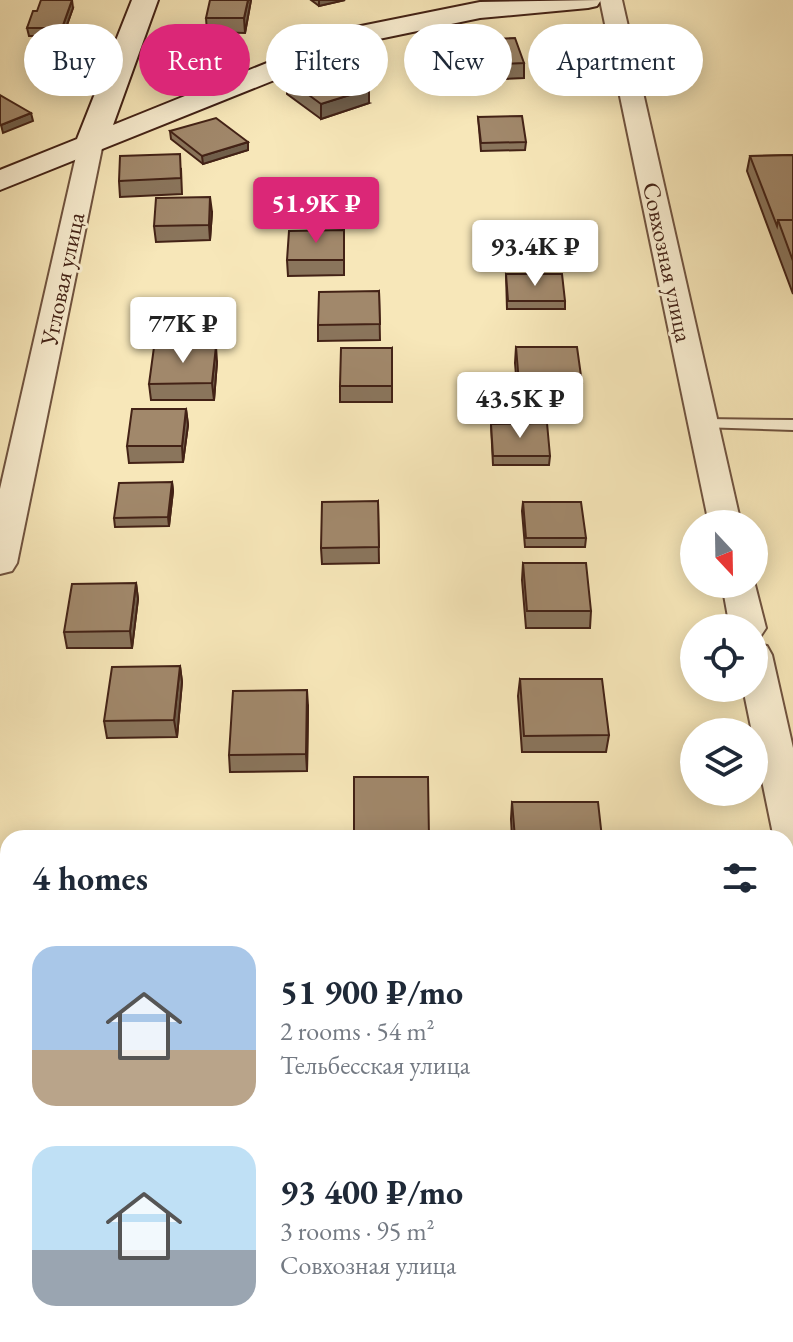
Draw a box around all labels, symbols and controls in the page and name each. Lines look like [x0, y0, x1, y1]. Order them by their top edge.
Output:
chip: Buy [24, 24, 123, 96]
chip: Rent [139, 24, 250, 96]
chip: Filters [266, 24, 388, 96]
chip: New [404, 24, 512, 96]
chip: Apartment [528, 24, 703, 96]
pin: 51.9K ₽ [242, 177, 390, 245]
street label: Совхозная улица [636, 179, 700, 345]
text: 51.9K ₽ [271, 186, 361, 220]
street label: Угловая улица [33, 209, 91, 350]
pin: 93.4K ₽ [461, 220, 609, 288]
text: 93.4K ₽ [490, 229, 580, 263]
pin: 77K ₽ [127, 297, 239, 365]
text: 77K ₽ [148, 306, 218, 340]
pin: 43.5K ₽ [446, 372, 594, 440]
text: 43.5K ₽ [475, 381, 565, 415]
north arrow [680, 510, 768, 598]
map controls [680, 510, 768, 806]
button: locate [680, 614, 768, 702]
button: layers [680, 718, 768, 806]
text: 4 homes [32, 856, 148, 900]
icon: filters [718, 856, 762, 900]
text: 51 900 ₽/mo [280, 970, 463, 1014]
icon: home [96, 978, 192, 1074]
text: 2 rooms · 54 m² [280, 1014, 435, 1048]
text: Тельбесская улица [280, 1048, 470, 1082]
text: 93 400 ₽/mo [280, 1170, 463, 1214]
icon: home [96, 1178, 192, 1274]
text: 3 rooms · 95 m² [280, 1214, 435, 1248]
text: Совхозная улица [280, 1248, 456, 1282]

